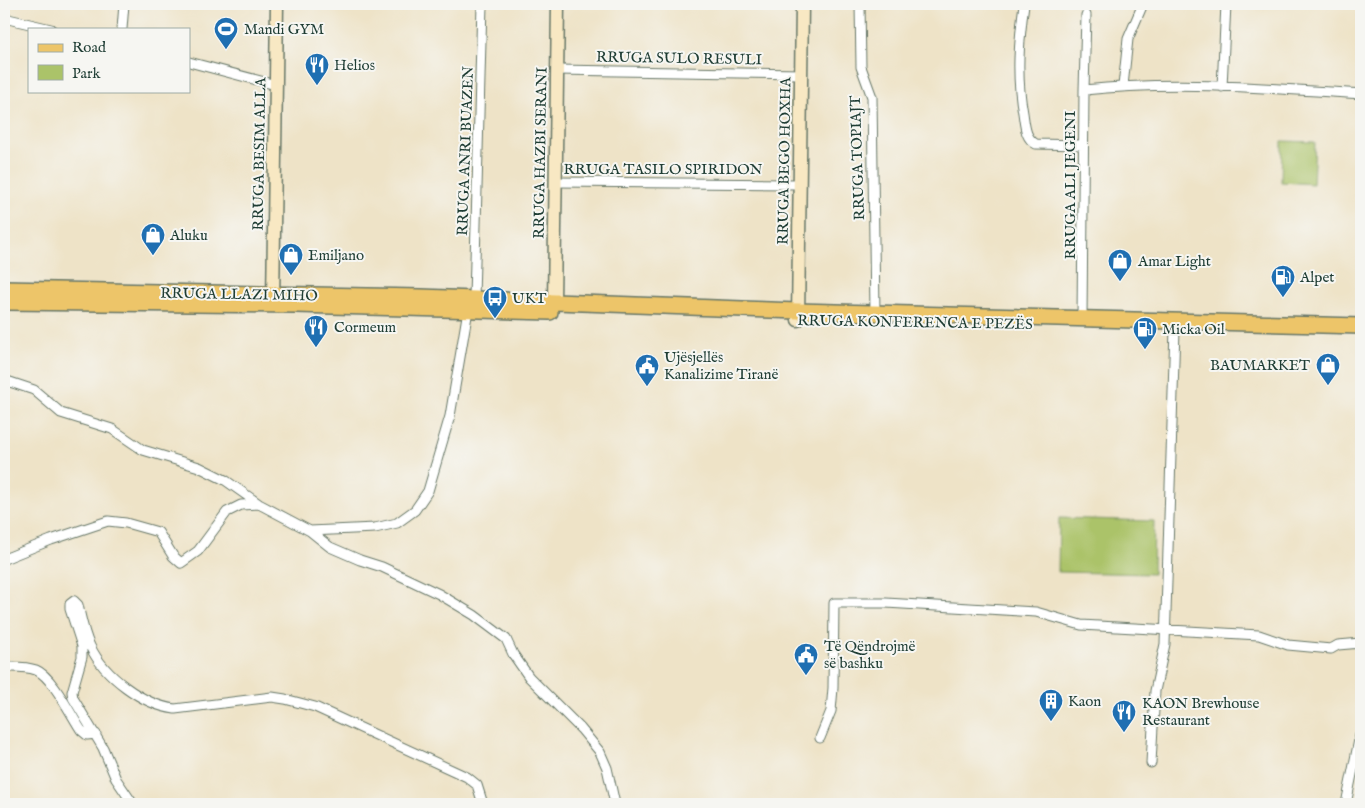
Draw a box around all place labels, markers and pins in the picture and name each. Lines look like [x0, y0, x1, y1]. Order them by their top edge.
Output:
sports icon: Mandi GYM [213, 16, 239, 50]
place label: Mandi GYM [244, 20, 324, 39]
restaurant icon: Helios [304, 52, 330, 86]
place label: Helios [334, 56, 375, 75]
shop icon: Aluku [140, 222, 166, 256]
place label: Aluku [169, 226, 208, 245]
shop icon: Emiljano [278, 242, 304, 276]
place label: Emiljano [308, 246, 364, 265]
shop icon: Amar Light [1107, 248, 1133, 282]
place label: Amar Light [1137, 252, 1211, 271]
fuel station icon: Alpet [1270, 264, 1296, 298]
place label: Alpet [1299, 268, 1334, 287]
bus stop icon: UKT [482, 285, 508, 319]
place label: UKT [512, 289, 546, 308]
restaurant icon: Cormeum [303, 314, 329, 348]
fuel station icon: Micka Oil [1132, 316, 1158, 350]
place label: Cormeum [334, 318, 396, 337]
place label: Micka Oil [1162, 320, 1226, 339]
place label: Ujësjellës Kanalizime Tiranë [664, 348, 778, 384]
shop icon: BAUMARKET [1315, 352, 1341, 386]
public building icon: Ujësjellës Kanalizime Tiranë [634, 353, 660, 387]
place label: BAUMARKET [1210, 356, 1310, 375]
place label: Të Qëndrojmë së bashku [824, 637, 916, 673]
public building icon: Të Qëndrojmë së bashku [793, 642, 819, 676]
building icon: Kaon [1038, 688, 1064, 722]
place label: Kaon [1068, 692, 1101, 711]
place label: KAON Brewhouse Restaurant [1142, 694, 1259, 730]
restaurant icon: KAON Brewhouse Restaurant [1111, 699, 1137, 733]

